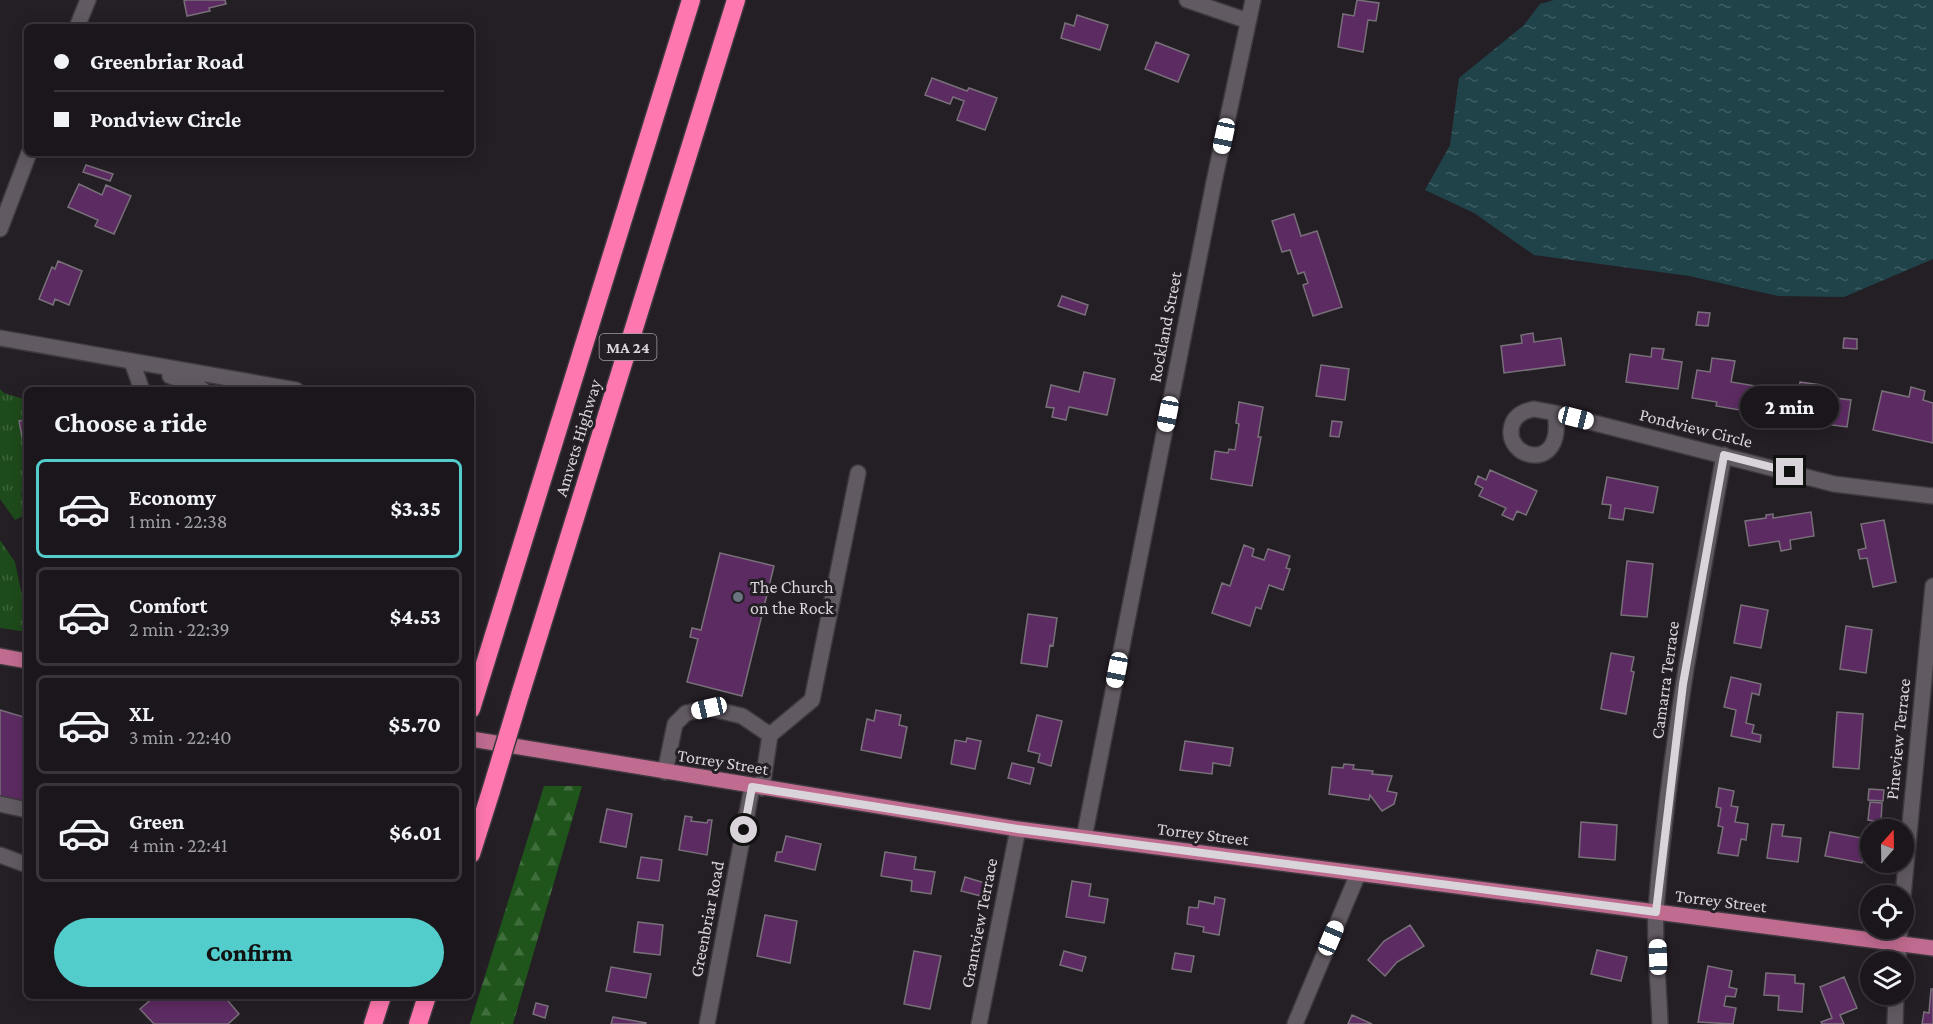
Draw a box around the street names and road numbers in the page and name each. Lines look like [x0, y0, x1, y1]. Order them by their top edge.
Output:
street label: Rockland Street [1144, 269, 1186, 384]
road number: MA 24 [600, 334, 656, 360]
street label: Amvets Highway [551, 376, 606, 499]
street label: Pondview Circle [1637, 404, 1755, 452]
street label: Camarra Terrace [1647, 620, 1683, 740]
street label: Pineview Terrace [1882, 677, 1914, 801]
street label: Torrey Street [676, 745, 771, 779]
street label: Torrey Street [1156, 818, 1251, 850]
street label: Grantview Terrace [957, 856, 1001, 990]
street label: Greenbriar Road [686, 859, 728, 979]
street label: Torrey Street [1674, 885, 1769, 917]

